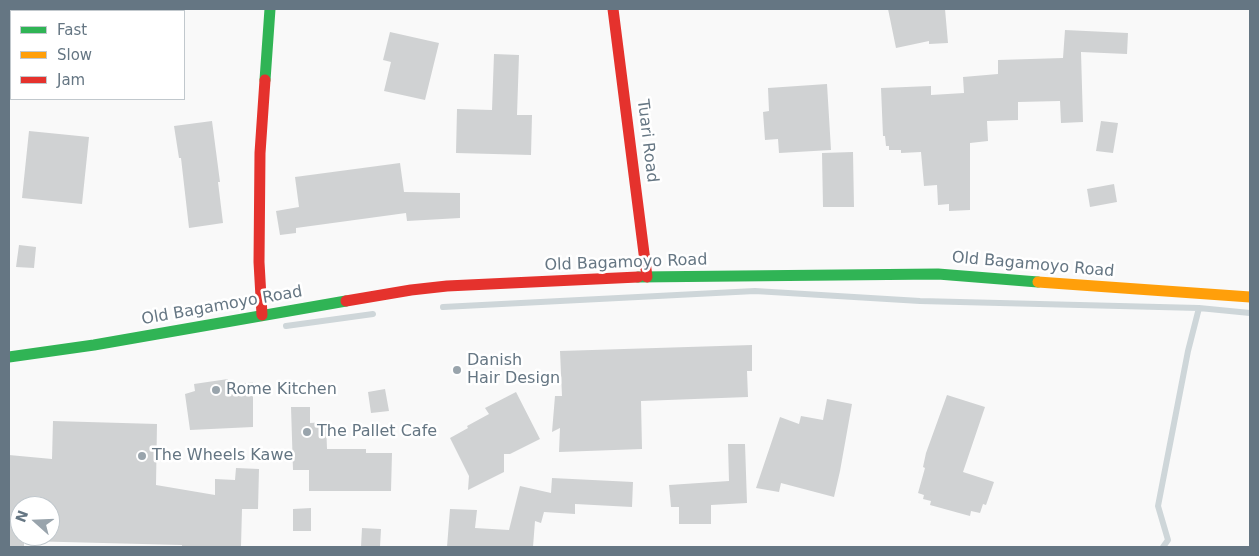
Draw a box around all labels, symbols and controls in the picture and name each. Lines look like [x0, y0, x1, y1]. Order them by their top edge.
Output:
legend [10, 10, 185, 100]
text: Fast [57, 21, 87, 39]
text: Slow [57, 46, 92, 64]
text: Jam [57, 71, 85, 89]
street label: Tuari Road [632, 98, 662, 184]
street label: Old Bagamoyo Road [951, 248, 1115, 282]
street label: Old Bagamoyo Road [544, 251, 708, 275]
street label: Old Bagamoyo Road [140, 282, 304, 330]
place label: Danish Hair Design [467, 351, 560, 389]
marker: Danish Hair Design [451, 364, 463, 376]
place label: Rome Kitchen [226, 380, 337, 400]
marker: Rome Kitchen [210, 384, 222, 396]
place label: The Pallet Cafe [317, 422, 437, 442]
marker: The Pallet Cafe [301, 426, 313, 438]
place label: The Wheels Kawe [152, 446, 293, 466]
marker: The Wheels Kawe [136, 450, 148, 462]
north arrow [10, 496, 60, 546]
text: N [12, 508, 31, 524]

